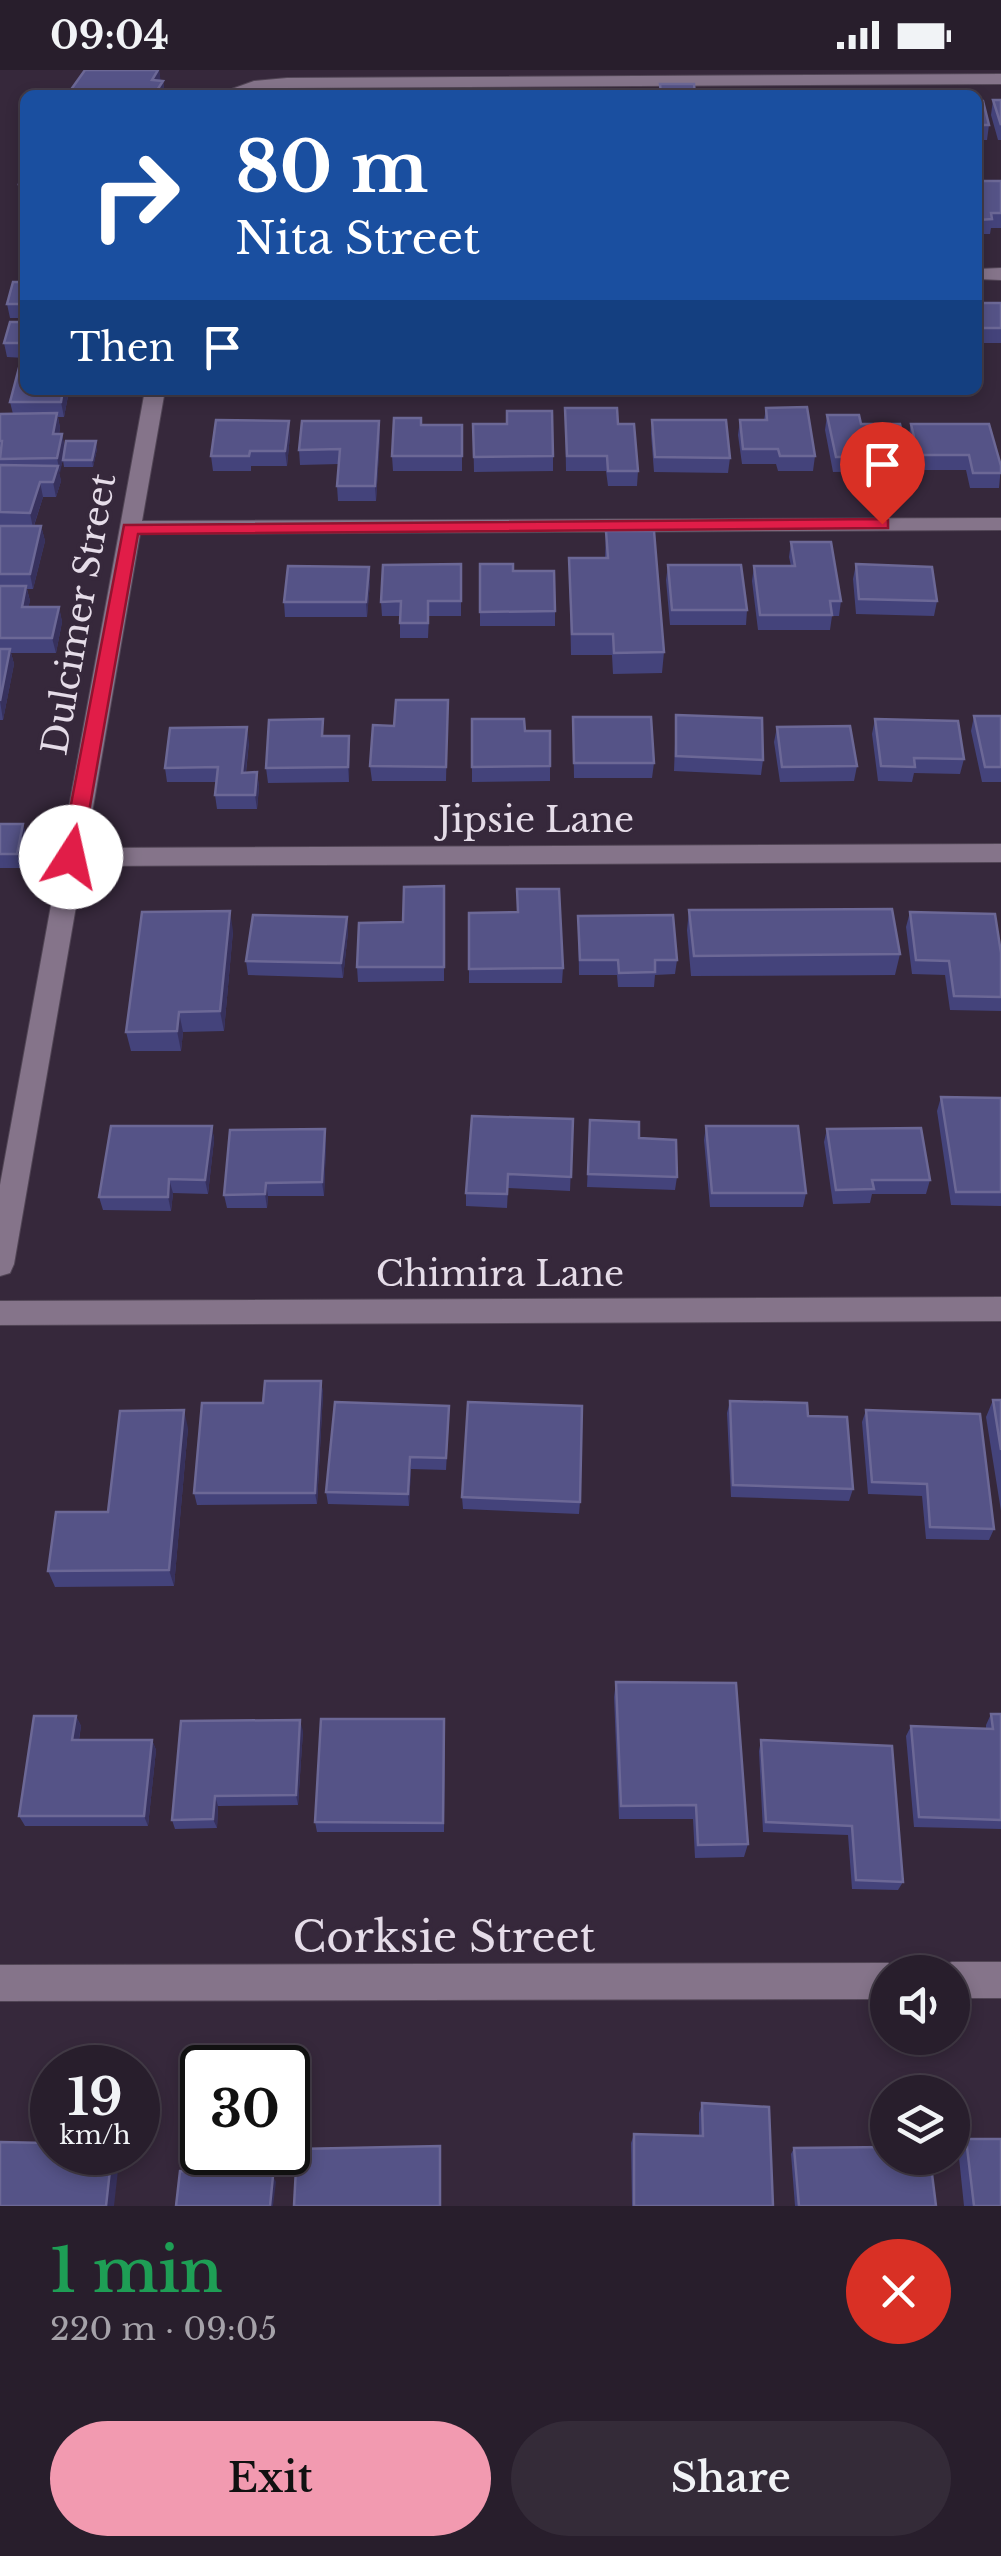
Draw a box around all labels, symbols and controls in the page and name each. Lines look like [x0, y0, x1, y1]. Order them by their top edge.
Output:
text: 09:04 [50, 12, 169, 59]
text: 80 m [235, 124, 428, 211]
icon: right [70, 130, 200, 260]
text: Nita Street [235, 210, 480, 266]
icon: arrive [195, 320, 250, 375]
text: Then [70, 324, 175, 371]
pin [840, 422, 925, 525]
icon: arrive [855, 437, 910, 492]
street label: Dulcimer Street [33, 470, 124, 758]
street label: Jipsie Lane [434, 798, 634, 841]
position arrow [19, 805, 123, 909]
street label: Chimira Lane [376, 1252, 624, 1295]
street label: Corksie Street [293, 1911, 596, 1963]
map controls [870, 1955, 970, 2175]
button: sound [870, 1955, 970, 2055]
speed limit sign: 30 [180, 2045, 310, 2175]
text: 19 [67, 2066, 123, 2129]
button: layers [870, 2075, 970, 2175]
text: km/h [60, 2120, 130, 2151]
text: 1 min [50, 2234, 223, 2308]
button: close [846, 2239, 951, 2344]
text: 220 m · 09:05 [50, 2309, 277, 2349]
button: Exit [50, 2421, 491, 2536]
button: Share [511, 2421, 951, 2536]

